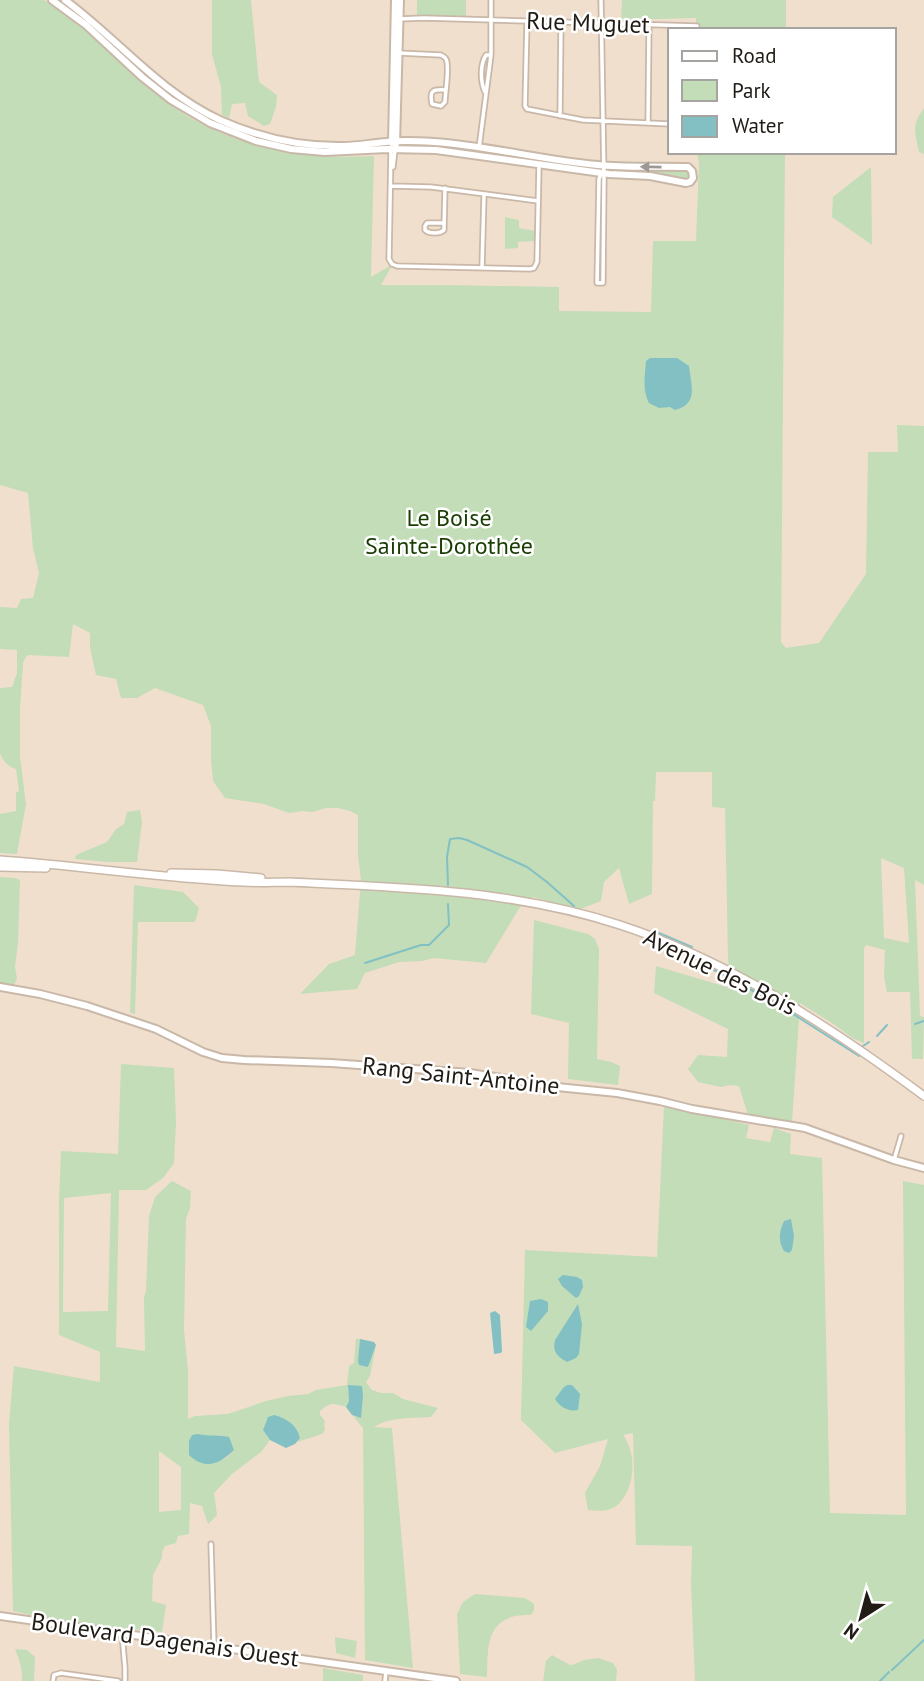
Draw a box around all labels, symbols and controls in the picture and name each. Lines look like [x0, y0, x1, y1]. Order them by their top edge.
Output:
street label: Rue Muguet [526, 5, 650, 40]
legend [668, 28, 896, 154]
text: Road [732, 42, 776, 69]
text: Park [732, 77, 771, 104]
text: Water [732, 112, 784, 139]
one-way arrow [640, 161, 662, 172]
park label: Le Boisé Sainte-Dorothée [365, 502, 533, 561]
street label: Avenue des Bois [639, 921, 802, 1022]
street label: Rang Saint-Antoine [361, 1050, 561, 1101]
north arrow [826, 1583, 896, 1653]
street label: Boulevard Dagenais Ouest [29, 1605, 301, 1674]
text: N [839, 1618, 863, 1645]

